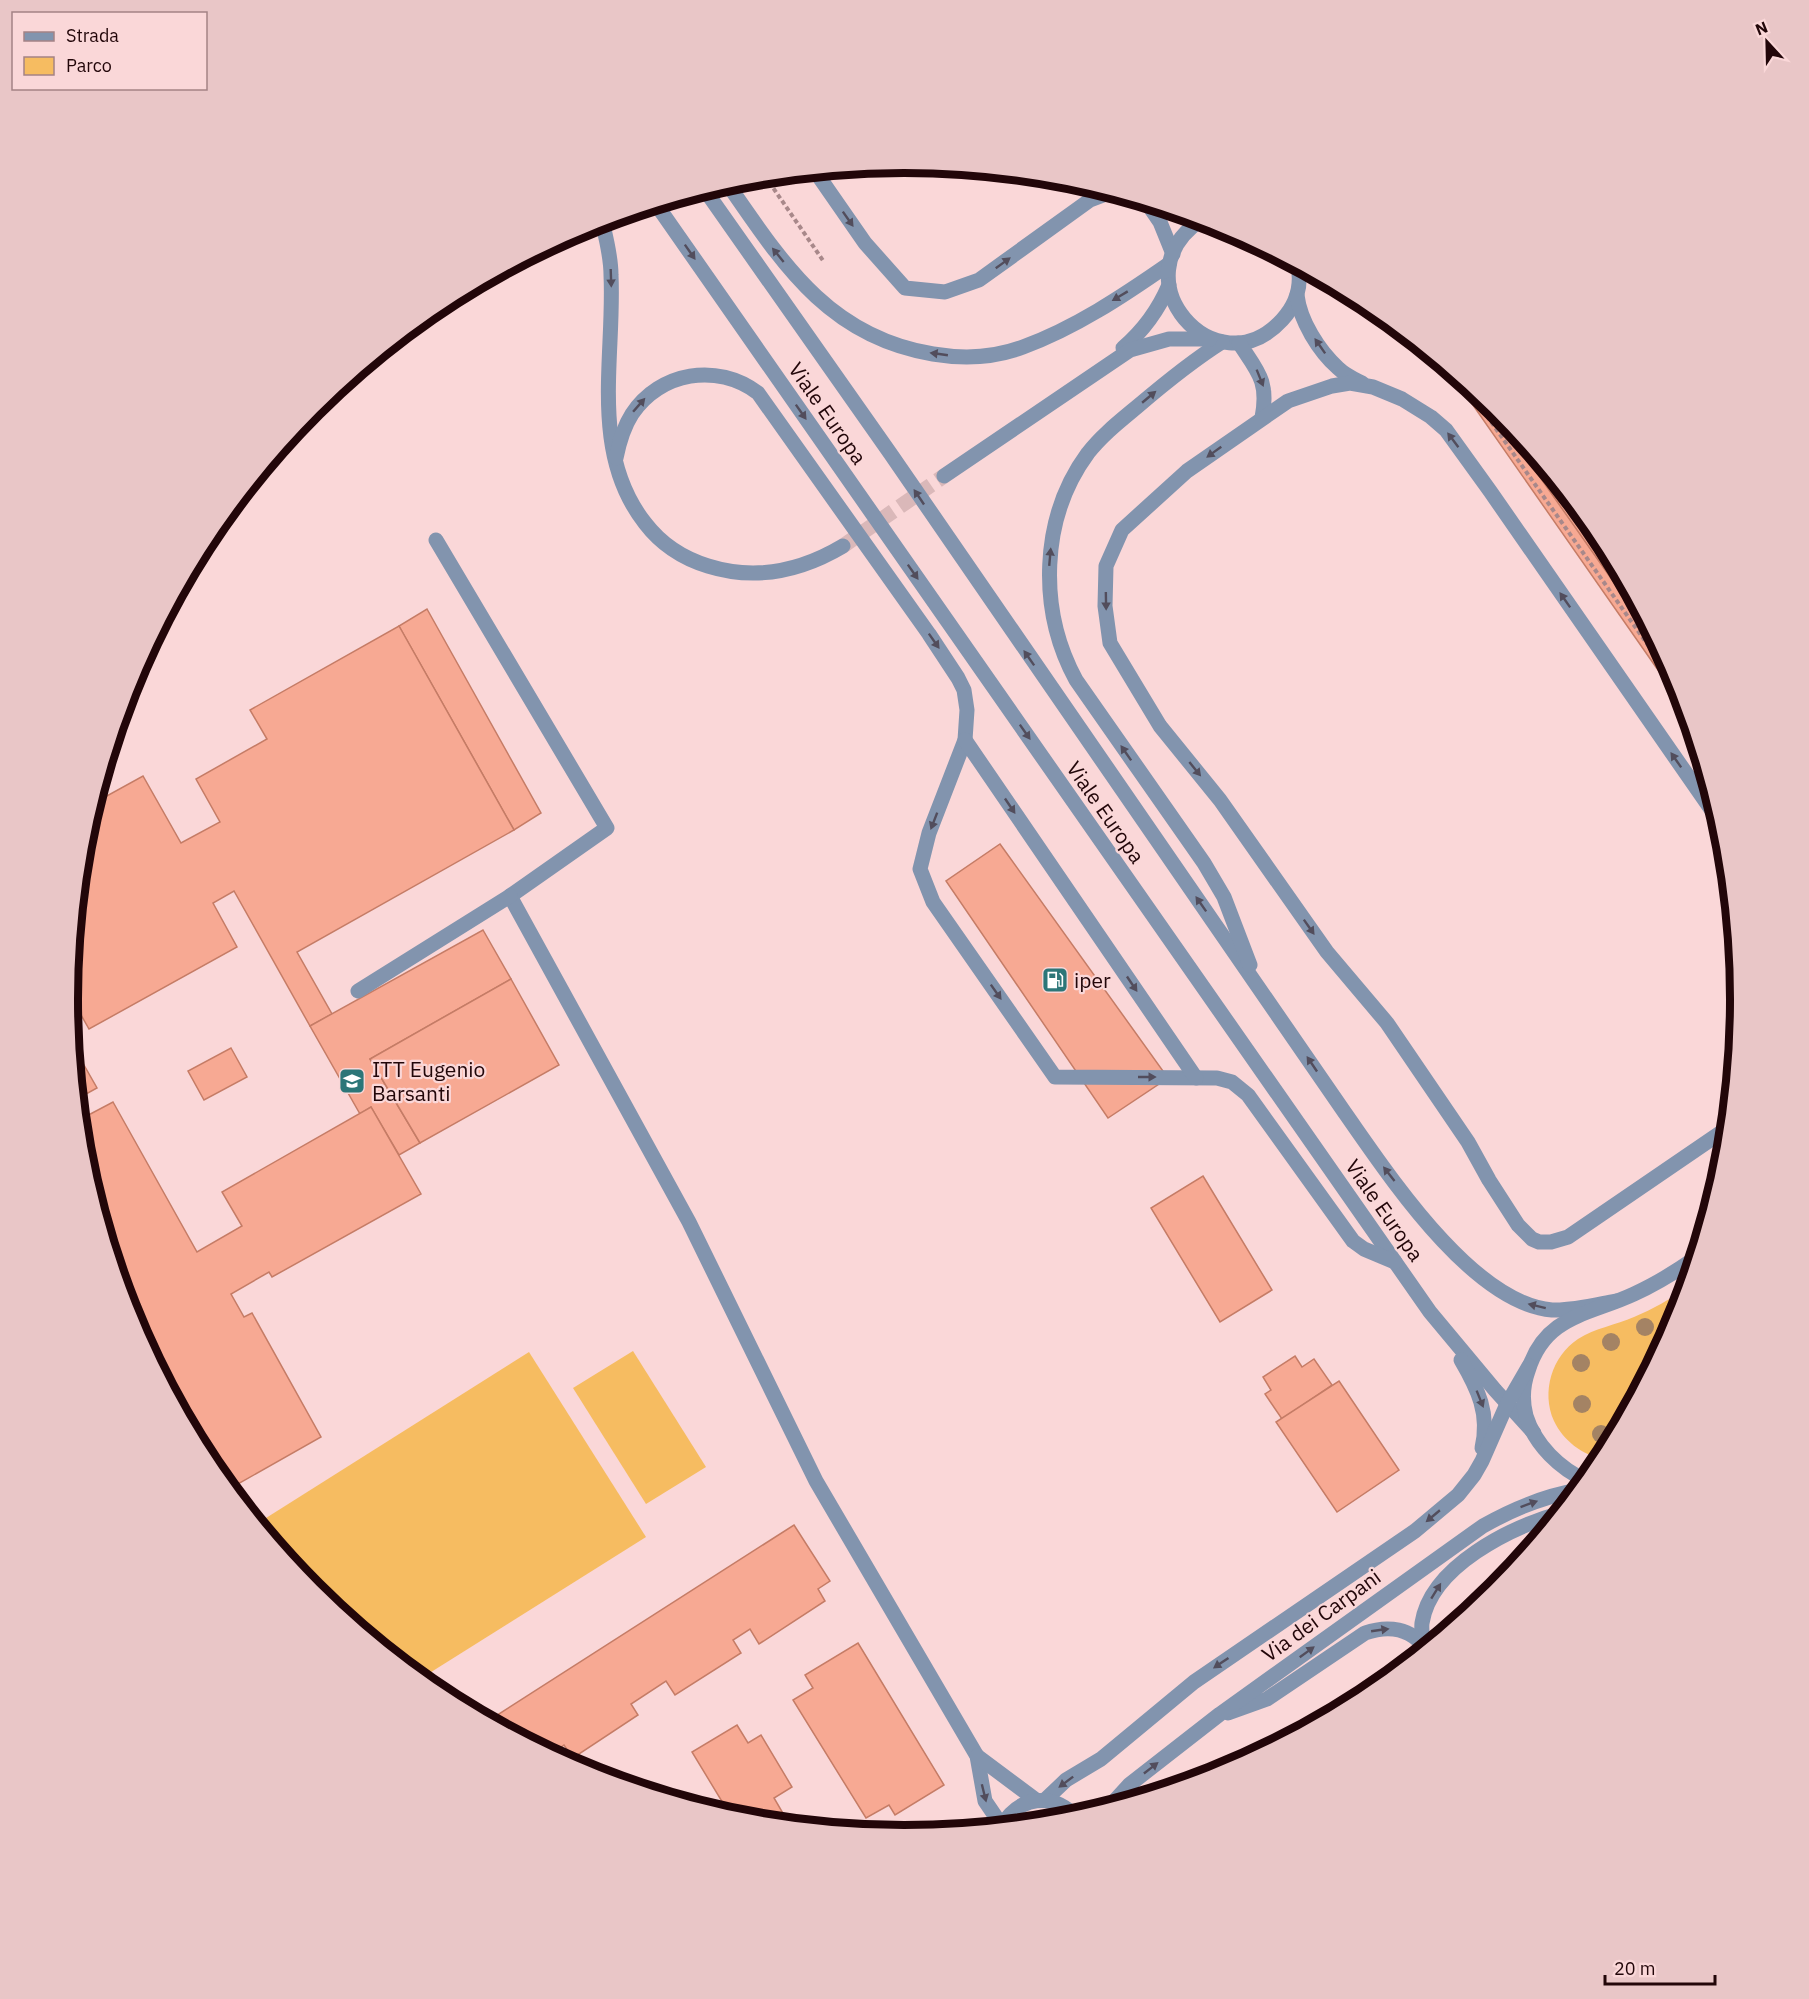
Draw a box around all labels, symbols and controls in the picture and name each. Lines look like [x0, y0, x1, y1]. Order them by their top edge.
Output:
legend [12, 12, 207, 90]
north arrow [1737, 12, 1797, 72]
text: N [1752, 17, 1771, 40]
text: Strada [66, 24, 119, 47]
text: Parco [66, 54, 112, 77]
one-way arrow [842, 211, 853, 227]
one-way arrow [684, 244, 696, 260]
one-way arrow [772, 247, 785, 263]
one-way arrow [994, 257, 1010, 269]
one-way arrow [606, 269, 616, 288]
one-way arrow [1112, 291, 1128, 302]
one-way arrow [1315, 338, 1326, 354]
one-way arrow [930, 350, 949, 359]
street label: Viale Europa [783, 356, 873, 470]
one-way arrow [1256, 369, 1265, 387]
one-way arrow [1141, 391, 1156, 403]
one-way arrow [632, 398, 646, 413]
one-way arrow [795, 404, 807, 420]
one-way arrow [1447, 432, 1460, 448]
one-way arrow [1206, 446, 1222, 457]
one-way arrow [914, 488, 925, 505]
one-way arrow [1045, 547, 1055, 566]
one-way arrow [907, 564, 919, 580]
one-way arrow [1101, 591, 1110, 610]
one-way arrow [1560, 592, 1571, 608]
one-way arrow [928, 633, 939, 649]
one-way arrow [1024, 649, 1035, 666]
one-way arrow [1019, 724, 1030, 740]
one-way arrow [1120, 745, 1132, 761]
one-way arrow [1671, 752, 1682, 768]
street label: Viale Europa [1061, 755, 1151, 869]
one-way arrow [1188, 761, 1201, 776]
one-way arrow [1004, 797, 1016, 813]
one-way arrow [929, 812, 938, 830]
one-way arrow [1196, 896, 1207, 912]
one-way arrow [1303, 919, 1314, 935]
fuel station icon: iper [1040, 965, 1070, 995]
place label: iper [1074, 966, 1111, 994]
one-way arrow [1126, 976, 1138, 992]
one-way arrow [990, 984, 1001, 1000]
place label: ITT Eugenio Barsanti [372, 1055, 485, 1107]
one-way arrow [1306, 1057, 1318, 1073]
school or university icon: ITT Eugenio Barsanti [337, 1066, 367, 1096]
one-way arrow [1137, 1072, 1156, 1082]
street label: Viale Europa [1340, 1153, 1430, 1267]
one-way arrow [1383, 1166, 1396, 1182]
one-way arrow [1528, 1301, 1546, 1311]
one-way arrow [1475, 1391, 1485, 1409]
one-way arrow [1520, 1499, 1538, 1508]
one-way arrow [1426, 1509, 1441, 1522]
street label: Via dei Carpani [1256, 1562, 1386, 1668]
one-way arrow [1430, 1583, 1441, 1599]
one-way arrow [1371, 1625, 1390, 1634]
one-way arrow [1299, 1646, 1314, 1658]
one-way arrow [1213, 1657, 1229, 1668]
one-way arrow [1143, 1763, 1158, 1775]
one-way arrow [1059, 1775, 1074, 1787]
one-way arrow [980, 1784, 990, 1802]
scale bar [1605, 1948, 1714, 1986]
text: 20 m [1614, 1957, 1656, 1980]

